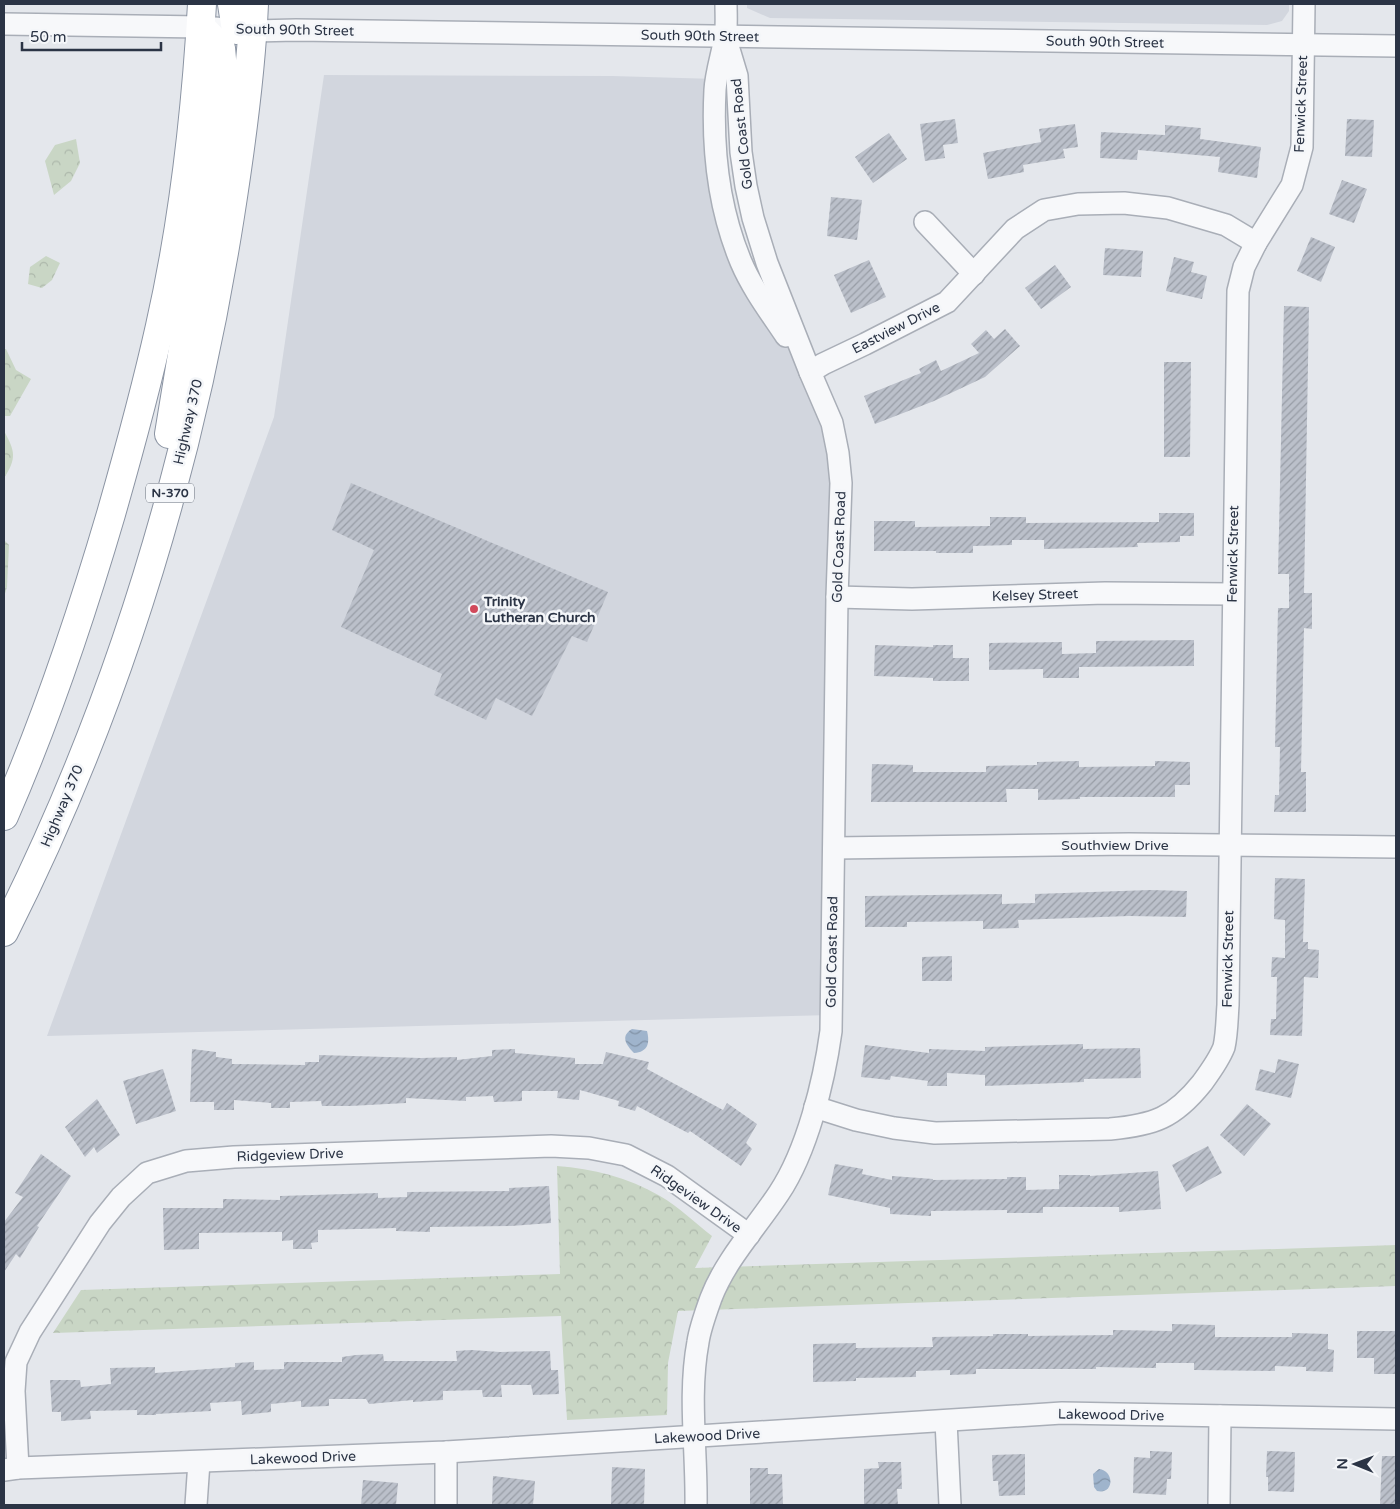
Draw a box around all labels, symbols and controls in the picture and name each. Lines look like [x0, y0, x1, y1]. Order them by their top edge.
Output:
scale bar [22, 20, 161, 52]
street label: South 90th Street [236, 20, 355, 40]
street label: South 90th Street [641, 26, 760, 46]
text: 50 m [30, 28, 67, 46]
street label: South 90th Street [1046, 32, 1165, 52]
street label: Fenwick Street [1291, 54, 1311, 153]
street label: Gold Coast Road [728, 78, 756, 190]
street label: Eastview Drive [849, 298, 943, 358]
street label: Highway 370 [170, 377, 206, 467]
road number: N-370 [146, 483, 194, 502]
street label: Gold Coast Road [829, 491, 849, 603]
street label: Fenwick Street [1224, 504, 1242, 603]
street label: Kelsey Street [991, 585, 1079, 605]
place label: Trinity Lutheran Church [483, 593, 596, 626]
marker: Trinity Lutheran Church [468, 603, 480, 615]
street label: Highway 370 [37, 762, 87, 850]
street label: Southview Drive [1061, 837, 1169, 854]
street label: Gold Coast Road [823, 896, 841, 1008]
street label: Fenwick Street [1219, 909, 1237, 1008]
street label: Ridgeview Drive [236, 1145, 344, 1165]
street label: Ridgeview Drive [647, 1161, 745, 1237]
street label: Lakewood Drive [1058, 1406, 1164, 1424]
street label: Lakewood Drive [653, 1425, 761, 1447]
north arrow [1330, 1439, 1380, 1489]
street label: Lakewood Drive [250, 1448, 356, 1468]
text: N [1334, 1458, 1351, 1470]

